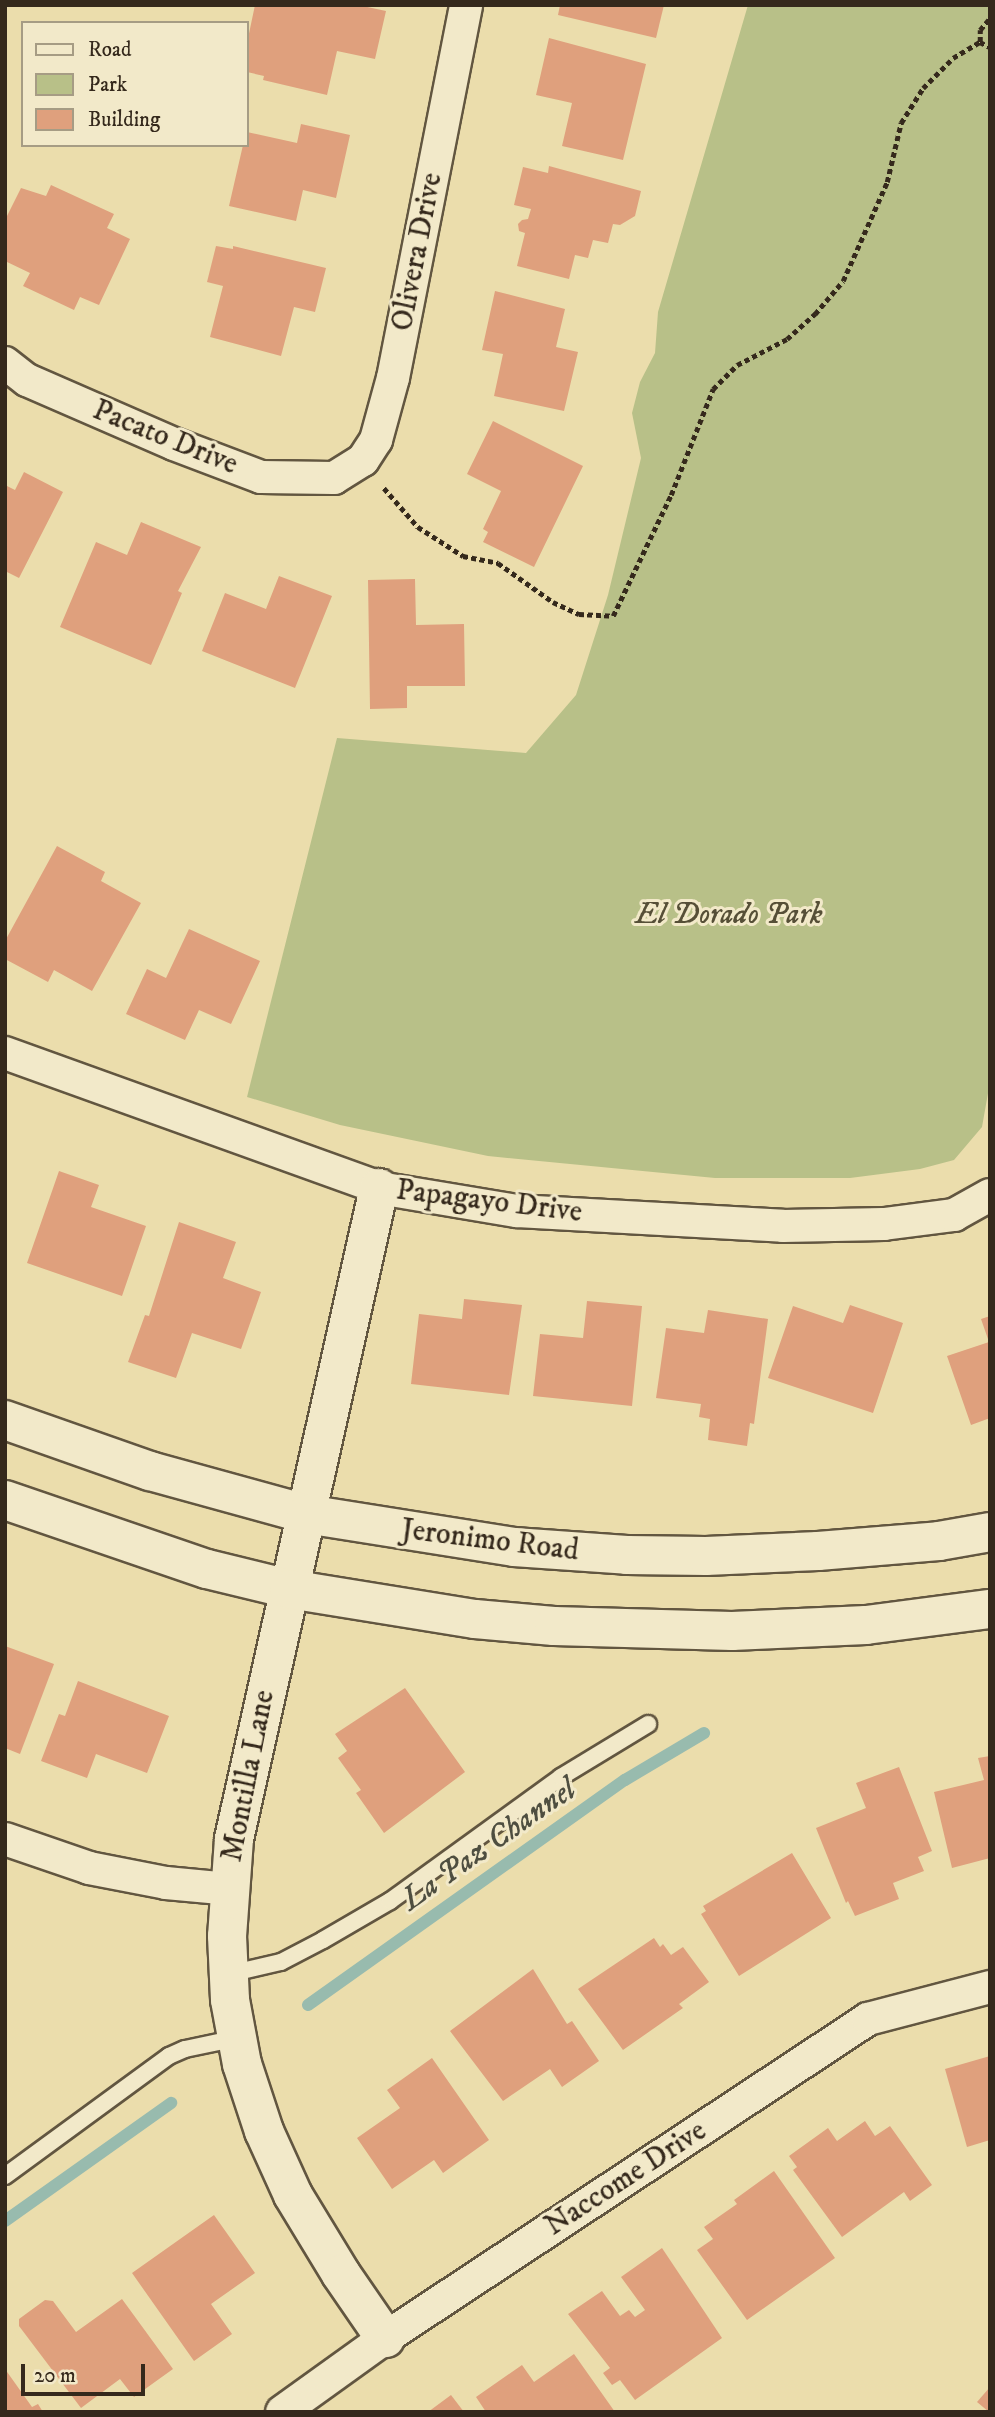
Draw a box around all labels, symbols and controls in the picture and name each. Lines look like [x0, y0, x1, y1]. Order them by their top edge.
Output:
legend [21, 21, 248, 147]
text: Road [88, 37, 132, 63]
text: Park [88, 72, 127, 98]
text: Building [88, 107, 160, 133]
street label: Olivera Drive [385, 170, 451, 334]
street label: Pacato Drive [87, 393, 243, 483]
park label: El Dorado Park [635, 897, 823, 933]
street label: Papagayo Drive [394, 1173, 584, 1231]
street label: Jeronimo Road [399, 1512, 581, 1570]
street label: Montilla Lane [215, 1687, 283, 1865]
water label: La Paz Channel [394, 1771, 584, 1919]
street label: Naccome Drive [539, 2113, 713, 2245]
scale bar [24, 2350, 149, 2394]
text: 20 m [34, 2363, 76, 2389]

